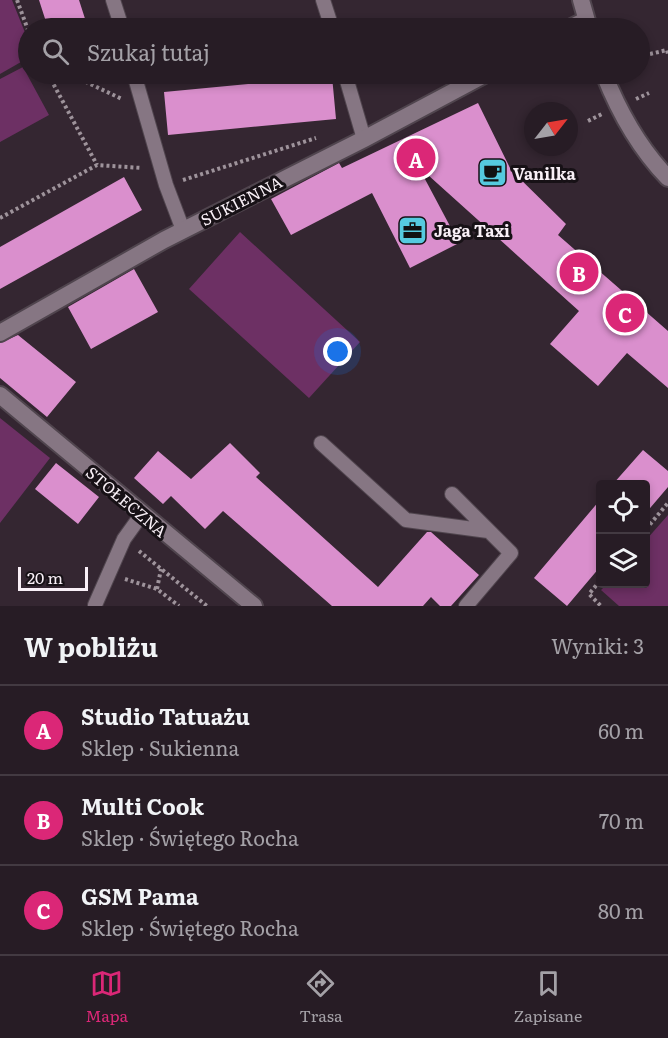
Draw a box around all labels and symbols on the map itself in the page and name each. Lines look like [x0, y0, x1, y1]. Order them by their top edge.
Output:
north arrow [524, 102, 578, 156]
pin: A [396, 136, 436, 180]
cafe icon: Vanilka [476, 157, 508, 189]
place label: Vanilka [513, 161, 577, 185]
street label: SUKIENNA [196, 169, 286, 231]
office icon: Jaga Taxi [397, 214, 429, 246]
place label: Jaga Taxi [434, 218, 510, 242]
pin: B [560, 250, 598, 294]
pin: C [606, 290, 644, 336]
your location [323, 337, 352, 366]
street label: STOŁECZNA [81, 460, 173, 542]
scale bar [18, 564, 88, 592]

